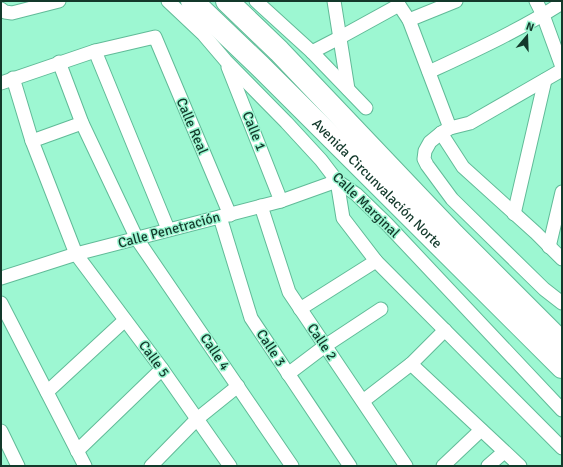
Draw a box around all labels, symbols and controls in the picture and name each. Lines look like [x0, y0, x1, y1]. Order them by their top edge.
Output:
north arrow [507, 16, 547, 56]
text: N [524, 20, 536, 34]
street label: Calle Real [172, 95, 212, 157]
street label: Calle 1 [238, 109, 270, 153]
street label: Avenida Circunvalación Norte [309, 115, 446, 252]
street label: Calle Marginal [329, 169, 403, 241]
street label: Calle Penetración [116, 208, 222, 252]
street label: Calle 2 [303, 320, 341, 364]
street label: Calle 3 [253, 326, 289, 370]
street label: Calle 4 [196, 330, 234, 374]
street label: Calle 5 [135, 337, 173, 381]

